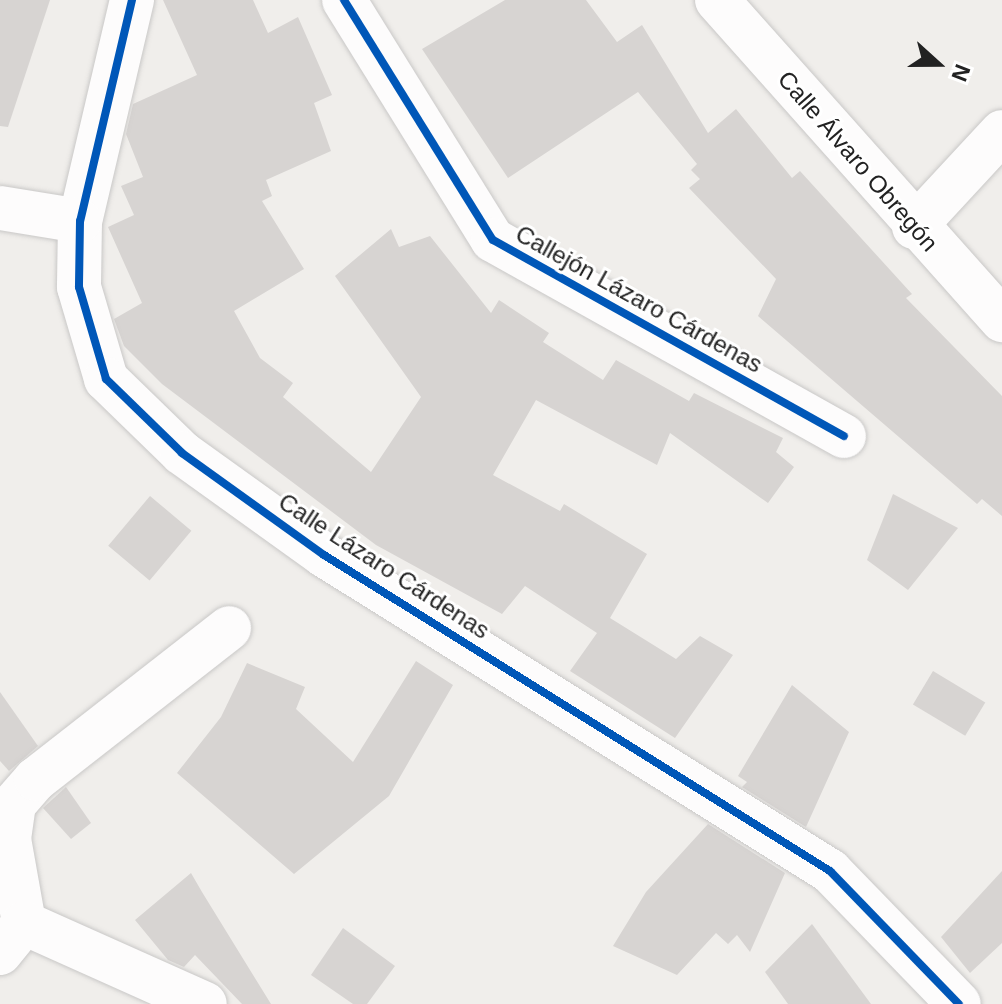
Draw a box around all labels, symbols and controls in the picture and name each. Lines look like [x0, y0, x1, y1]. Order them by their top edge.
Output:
north arrow [898, 24, 978, 104]
text: N [946, 61, 975, 85]
street label: Calle Álvaro Obregón [772, 65, 944, 257]
street label: Callejón Lázaro Cárdenas [511, 219, 767, 379]
street label: Calle Lázaro Cárdenas [273, 487, 495, 645]

